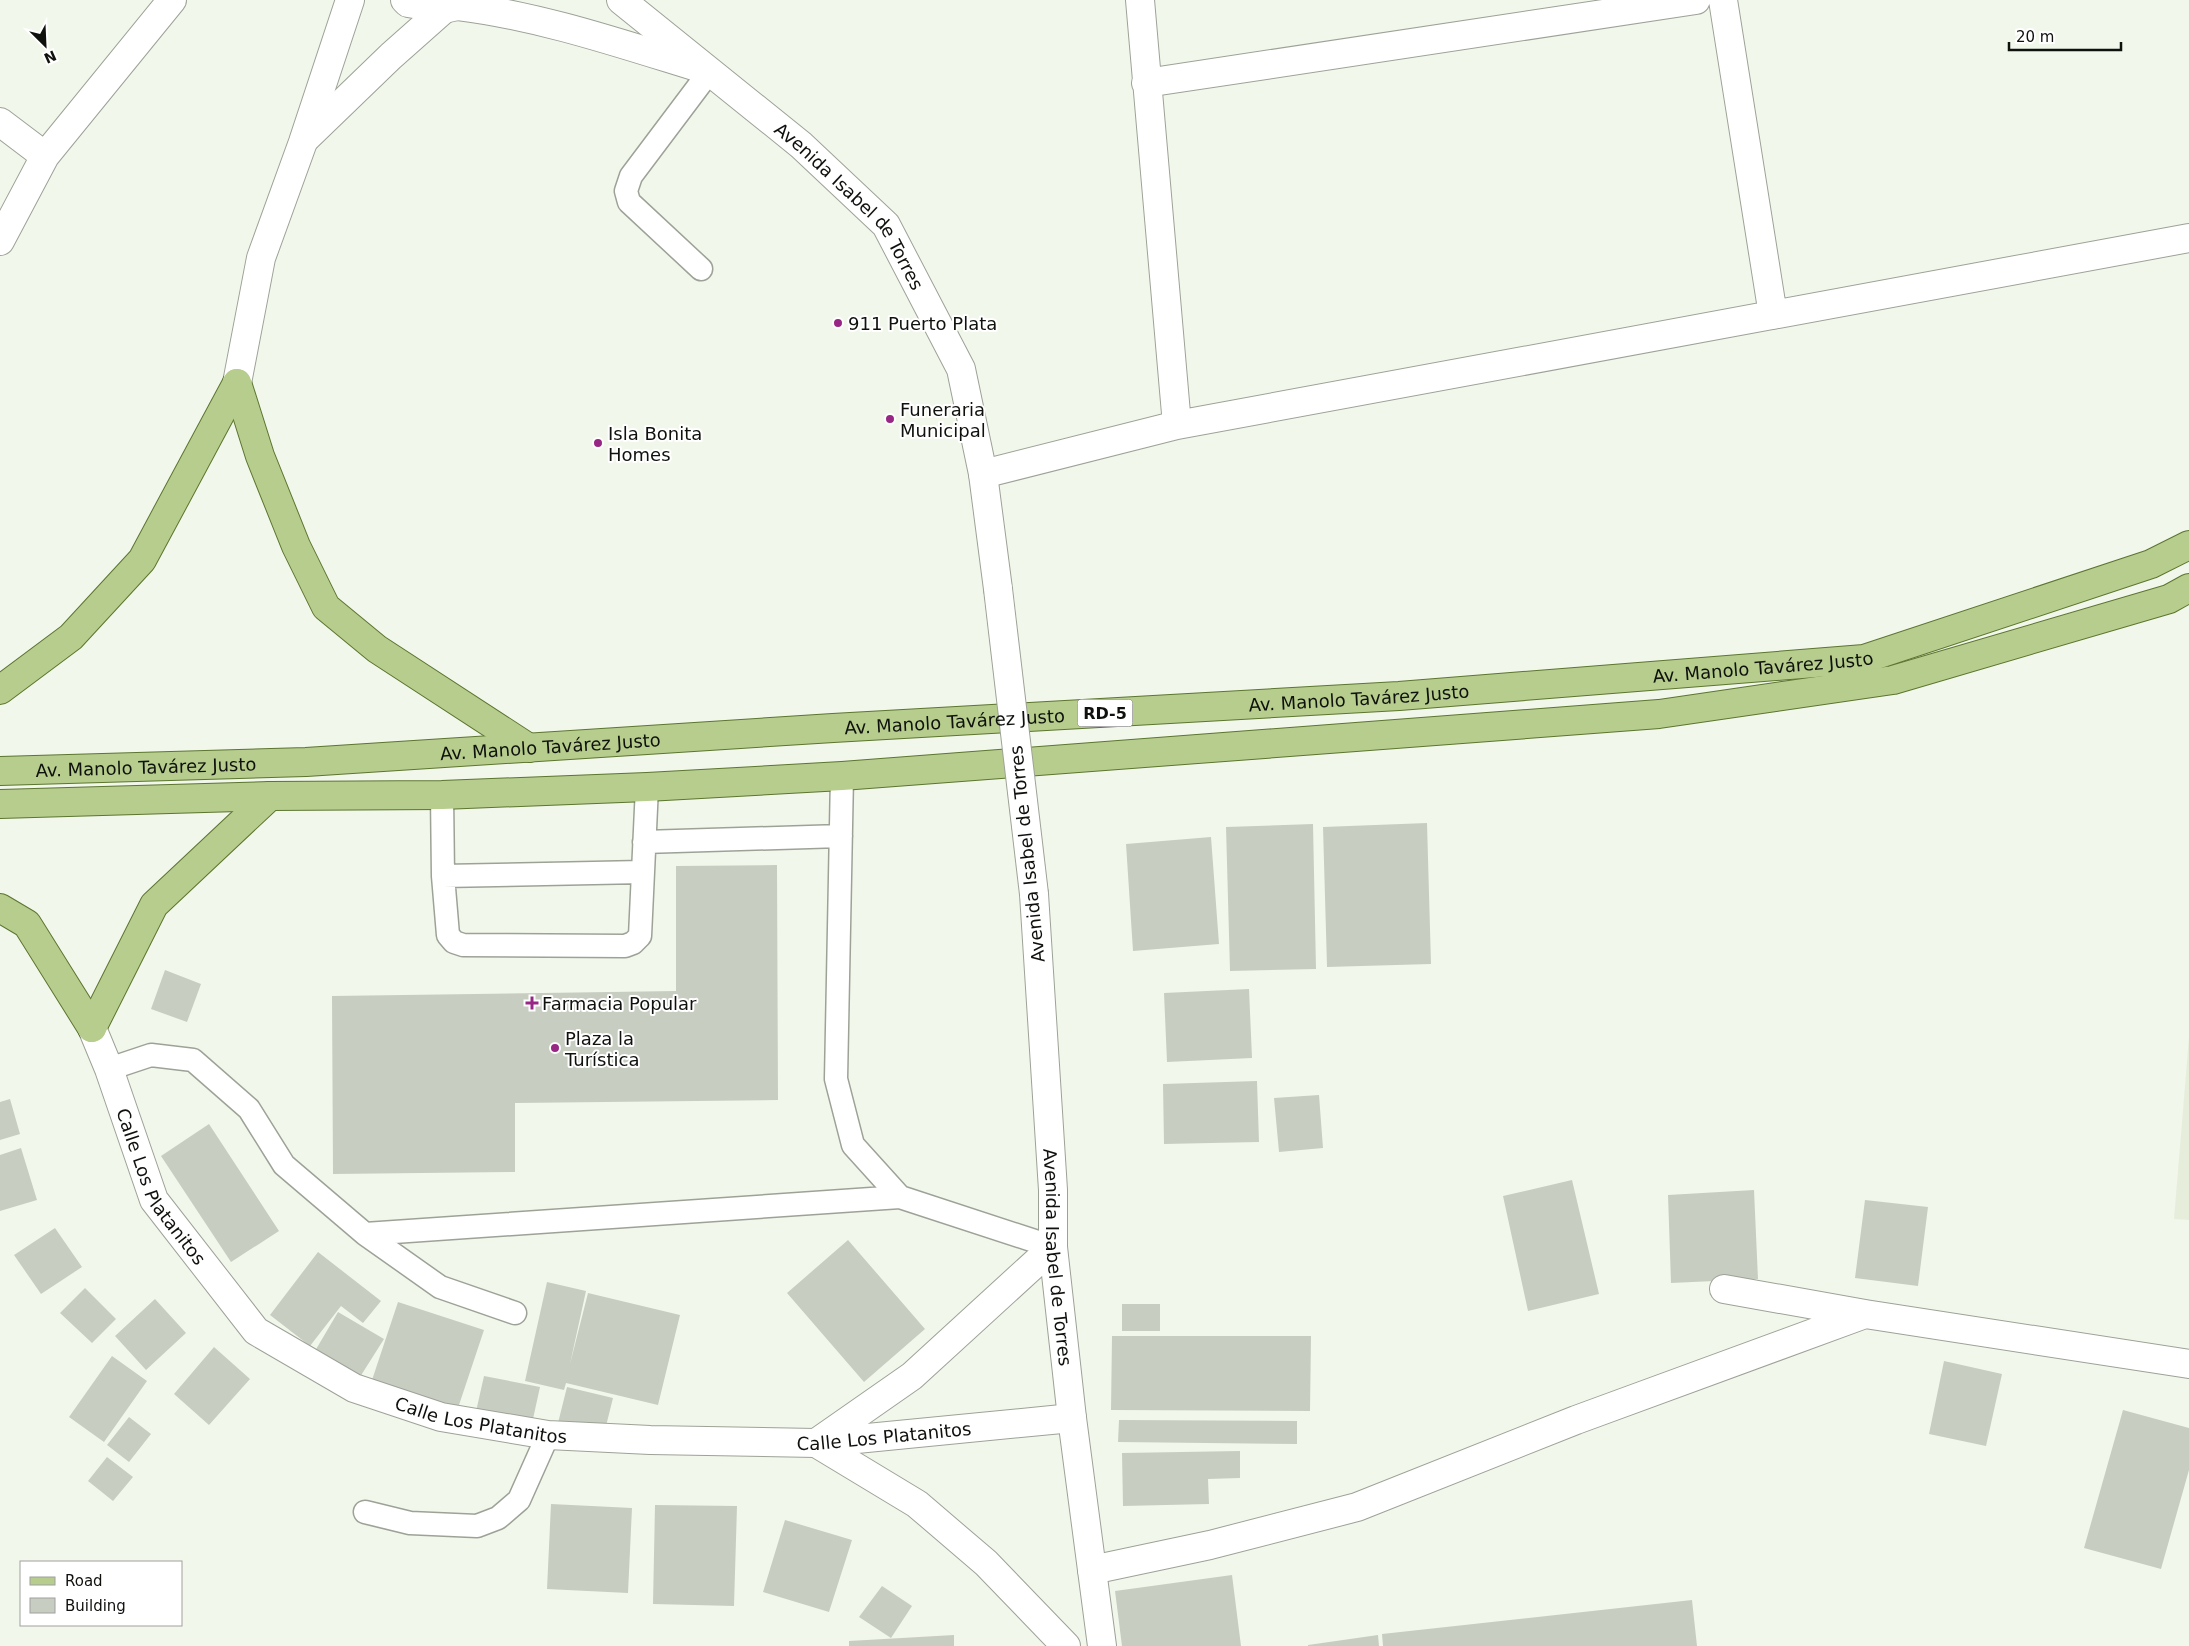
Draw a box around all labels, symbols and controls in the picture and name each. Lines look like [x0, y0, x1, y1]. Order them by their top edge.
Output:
north arrow [20, 20, 70, 70]
scale bar [2009, 20, 2122, 52]
text: 20 m [2016, 28, 2054, 46]
text: N [42, 47, 59, 67]
street label: Avenida Isabel de Torres [771, 118, 928, 293]
place label: 911 Puerto Plata [848, 313, 997, 334]
marker: 911 Puerto Plata [832, 317, 844, 329]
place label: Funeraria Municipal [900, 399, 986, 441]
marker: Funeraria Municipal [884, 413, 896, 425]
place label: Isla Bonita Homes [608, 423, 702, 465]
marker: Isla Bonita Homes [592, 437, 604, 449]
street label: Av. Manolo Tavárez Justo [1652, 646, 1876, 686]
street label: Av. Manolo Tavárez Justo [1248, 680, 1470, 715]
road number: RD-5 [1078, 700, 1132, 726]
street label: Av. Manolo Tavárez Justo [844, 704, 1065, 738]
street label: Av. Manolo Tavárez Justo [439, 729, 661, 764]
street label: Avenida Isabel de Torres [1005, 744, 1049, 964]
street label: Av. Manolo Tavárez Justo [35, 753, 257, 780]
place label: Farmacia Popular [542, 993, 697, 1014]
marker: Farmacia Popular [526, 997, 538, 1009]
place label: Plaza la Turística [564, 1028, 639, 1070]
marker: Plaza la Turística [549, 1042, 561, 1054]
street label: Calle Los Platanitos [113, 1105, 211, 1269]
street label: Avenida Isabel de Torres [1040, 1148, 1077, 1367]
street label: Calle Los Platanitos [393, 1392, 568, 1446]
street label: Calle Los Platanitos [797, 1417, 972, 1454]
legend [20, 1561, 182, 1626]
text: Road [65, 1572, 103, 1590]
text: Building [65, 1597, 126, 1615]

